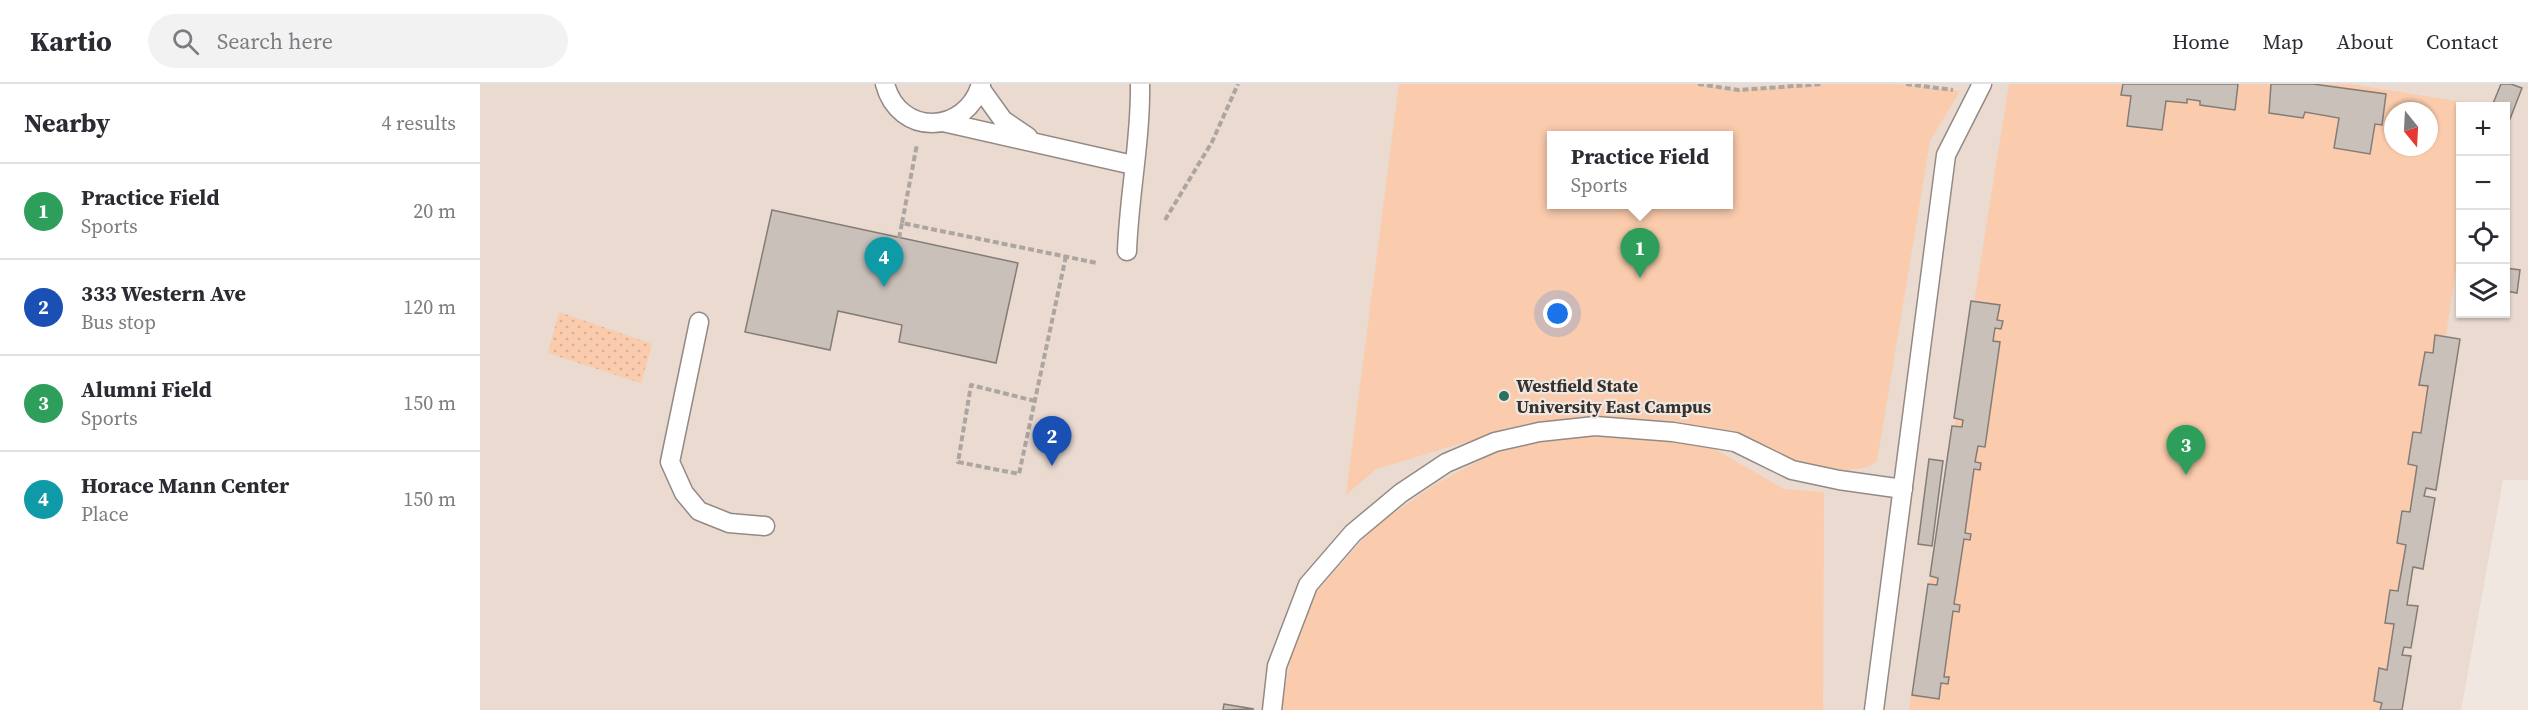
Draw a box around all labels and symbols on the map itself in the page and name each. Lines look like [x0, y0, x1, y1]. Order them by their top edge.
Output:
north arrow [2384, 102, 2438, 156]
pin: 1 [1620, 228, 1660, 278]
pin: 4 [864, 238, 904, 287]
your location [1543, 299, 1572, 328]
place label: Westfield State University East Campus [1516, 373, 1711, 419]
marker: Westfield State University East Campus [1497, 389, 1511, 403]
pin: 2 [1032, 416, 1072, 466]
pin: 3 [2166, 426, 2206, 475]

